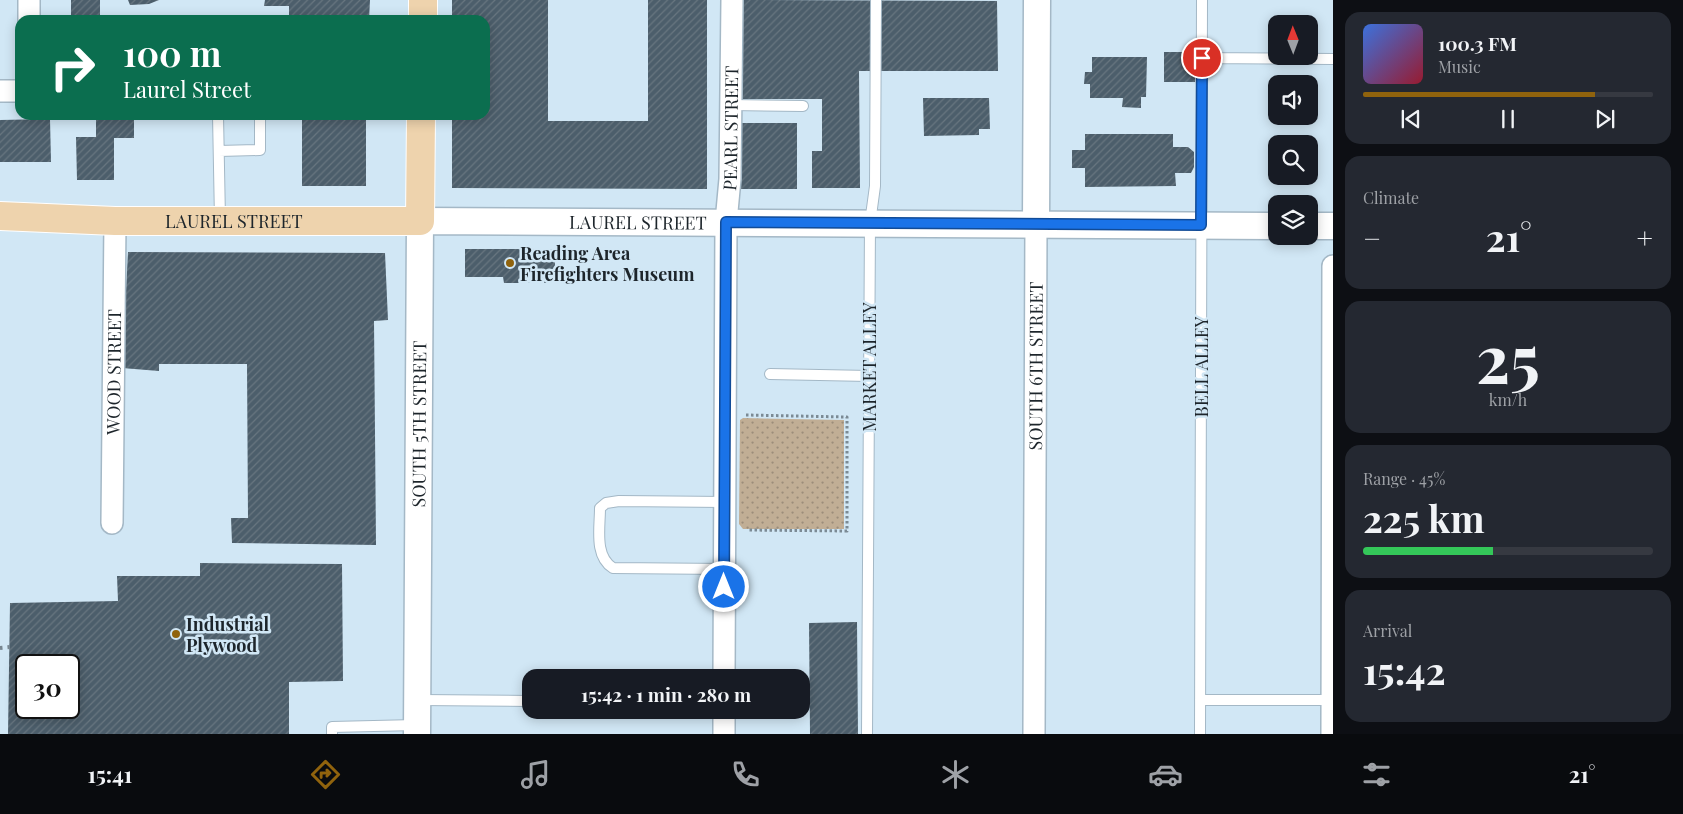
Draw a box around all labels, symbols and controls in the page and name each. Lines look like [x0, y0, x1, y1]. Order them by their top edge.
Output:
north arrow [1268, 15, 1318, 65]
map controls [1268, 15, 1318, 245]
text: 100 m [123, 29, 221, 76]
text: 100.3 FM [1438, 30, 1517, 56]
icon: right [40, 35, 105, 100]
pin [1181, 37, 1223, 79]
icon: arrive [1188, 44, 1216, 72]
text: Music [1438, 56, 1481, 77]
street label: PEARL STREET [717, 66, 743, 192]
text: Laurel Street [123, 74, 251, 104]
button: sound [1268, 75, 1318, 125]
icon: previous [1397, 105, 1425, 133]
icon: pause [1494, 105, 1522, 133]
icon: next [1591, 105, 1619, 133]
button: search [1268, 135, 1318, 185]
text: Climate [1363, 187, 1419, 208]
button: layers [1268, 195, 1318, 245]
street label: LAUREL STREET [165, 209, 303, 233]
street label: LAUREL STREET [569, 210, 707, 235]
text: 21° [1486, 211, 1532, 262]
text: − [1363, 219, 1381, 256]
text: + [1637, 219, 1653, 256]
place label: Reading Area Firefighters Museum [520, 241, 695, 286]
marker: Reading Area Firefighters Museum [504, 257, 516, 269]
street label: SOUTH 6TH STREET [1023, 282, 1048, 451]
street label: MARKET ALLEY [857, 302, 881, 432]
street label: WOOD STREET [101, 309, 126, 436]
text: 25 [1476, 313, 1540, 399]
street label: BELL ALLEY [1189, 316, 1213, 417]
street label: SOUTH 5TH STREET [406, 340, 431, 508]
text: km/h [1489, 389, 1527, 410]
text: Range · 45% [1363, 468, 1445, 489]
text: 225 km [1363, 492, 1485, 543]
position arrow [697, 560, 749, 612]
place label: Industrial Plywood [186, 612, 270, 657]
text: Arrival [1363, 620, 1412, 641]
marker: Industrial Plywood [170, 628, 182, 640]
text: 15:42 [1363, 644, 1446, 695]
speed limit sign: 30 [15, 654, 80, 719]
text: 15:42 · 1 min · 280 m [581, 681, 751, 707]
icon: directions [308, 757, 343, 792]
icon: music [518, 757, 553, 792]
icon: phone [728, 757, 763, 792]
icon: climate [938, 757, 973, 792]
icon: car [1148, 757, 1183, 792]
icon: filters [1359, 757, 1394, 792]
text: 15:41 [88, 759, 132, 789]
text: 21° [1569, 759, 1595, 789]

